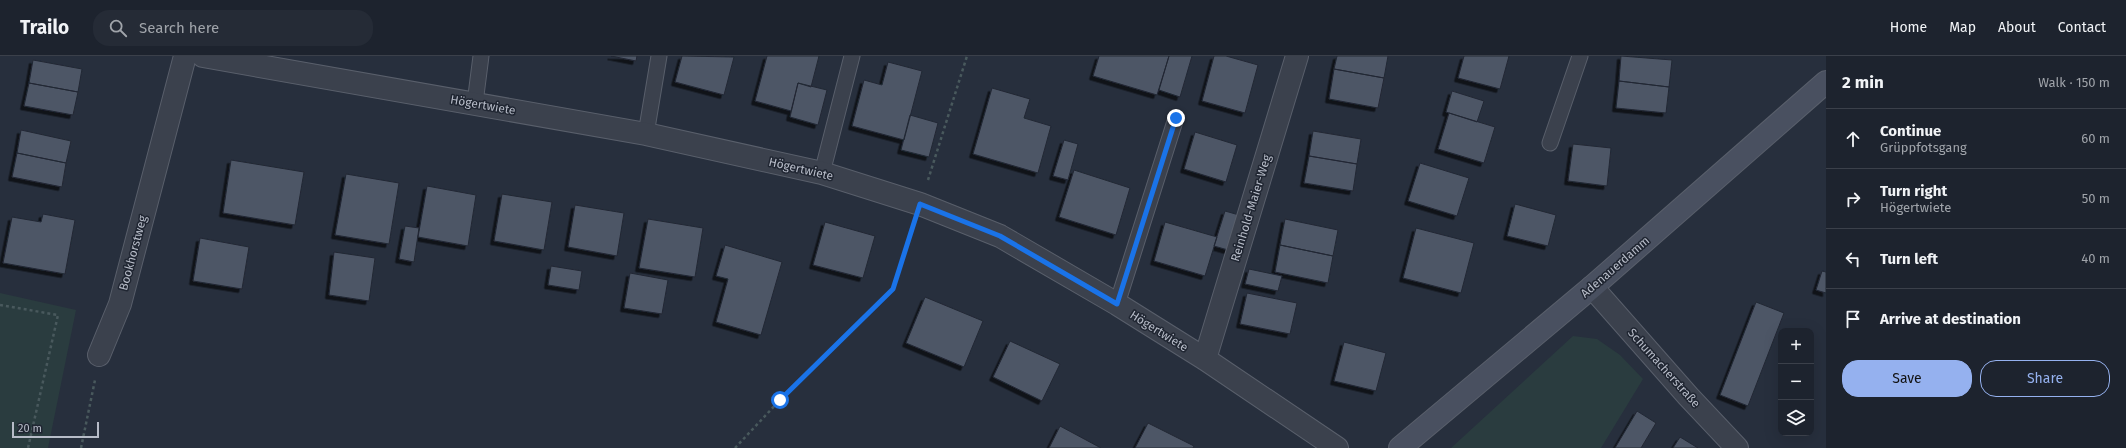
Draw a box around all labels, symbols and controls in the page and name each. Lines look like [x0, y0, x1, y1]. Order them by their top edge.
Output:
search box [93, 10, 373, 46]
text: Trailo [20, 16, 69, 39]
icon: search [107, 17, 129, 39]
text: Search here [139, 19, 219, 37]
text: Home [1890, 19, 1927, 36]
text: Map [1949, 19, 1976, 36]
text: About [1998, 19, 2036, 36]
text: Contact [2058, 19, 2106, 36]
text: 2 min [1842, 72, 1884, 93]
text: Walk · 150 m [2038, 75, 2110, 90]
street label: Högertwiete [449, 92, 517, 118]
route end [1167, 109, 1185, 127]
text: Continue [1880, 122, 1941, 140]
icon: ahead [1842, 128, 1864, 150]
text: 60 m [2081, 131, 2110, 146]
text: Grüppfotsgang [1880, 140, 1967, 155]
street label: Reinhold-Maier-Weg [1228, 152, 1274, 263]
street label: Högertwiete [767, 155, 835, 183]
text: Turn right [1880, 182, 1947, 200]
icon: right [1842, 188, 1864, 210]
text: 50 m [2082, 191, 2110, 206]
text: Högertwiete [1880, 200, 1951, 215]
street label: Bookhorstweg [116, 213, 150, 292]
street label: Adenauerdamm [1578, 233, 1652, 301]
icon: left [1842, 248, 1864, 270]
text: Turn left [1880, 250, 1938, 268]
text: 40 m [2081, 251, 2110, 266]
street label: Högertwiete [1127, 308, 1191, 354]
icon: arrive [1842, 308, 1864, 330]
text: Arrive at destination [1880, 310, 2021, 328]
street label: Schumacherstraße [1625, 326, 1703, 410]
map controls [1778, 328, 1814, 436]
button: + [1778, 328, 1814, 364]
button: Save [1842, 360, 1972, 397]
button: Share [1980, 360, 2110, 397]
button: − [1778, 364, 1814, 400]
route start [771, 391, 789, 409]
button: layers [1778, 400, 1814, 436]
scale bar [12, 420, 99, 439]
text: 20 m [18, 422, 42, 435]

